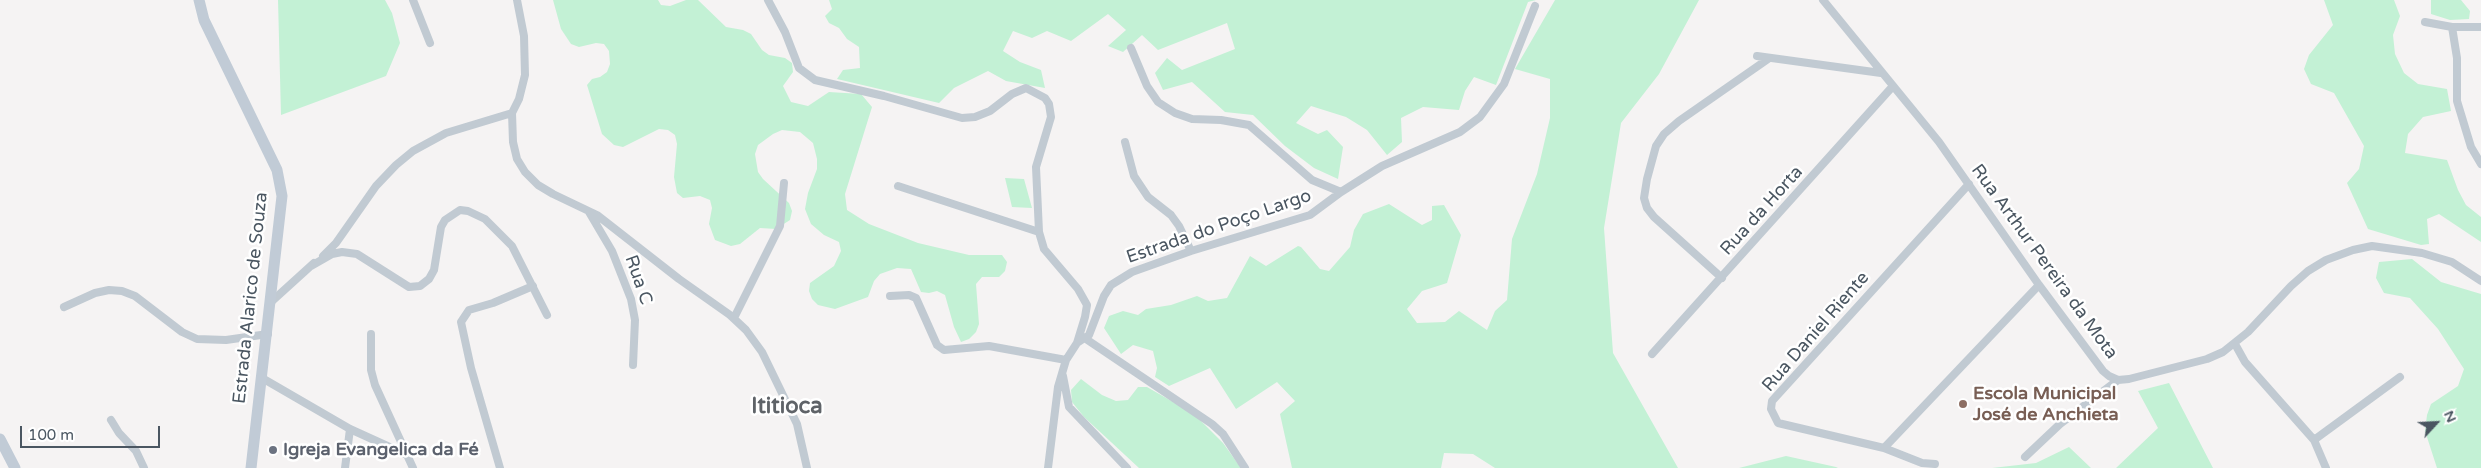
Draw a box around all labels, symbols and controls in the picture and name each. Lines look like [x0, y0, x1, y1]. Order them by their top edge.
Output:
street label: Rua Arthur Pereira da Mota [1966, 160, 2122, 364]
street label: Rua da Horta [1716, 162, 1808, 260]
street label: Estrada do Poço Largo [1124, 185, 1314, 269]
street label: Estrada Alarico de Souza [229, 191, 273, 405]
street label: Rua C [619, 252, 657, 308]
street label: Rua Daniel Riente [1758, 268, 1874, 396]
place label: Escola Municipal José de Anchieta [1973, 383, 2119, 426]
district label: Ititioca [751, 394, 823, 420]
marker: Escola Municipal José de Anchieta [1957, 398, 1969, 410]
north arrow [2411, 398, 2461, 448]
text: N [2440, 408, 2460, 425]
scale bar [22, 416, 162, 448]
text: 100 m [28, 426, 74, 444]
place label: Igreja Evangelica da Fé [283, 439, 479, 461]
marker: Igreja Evangelica da Fé [267, 444, 279, 456]

